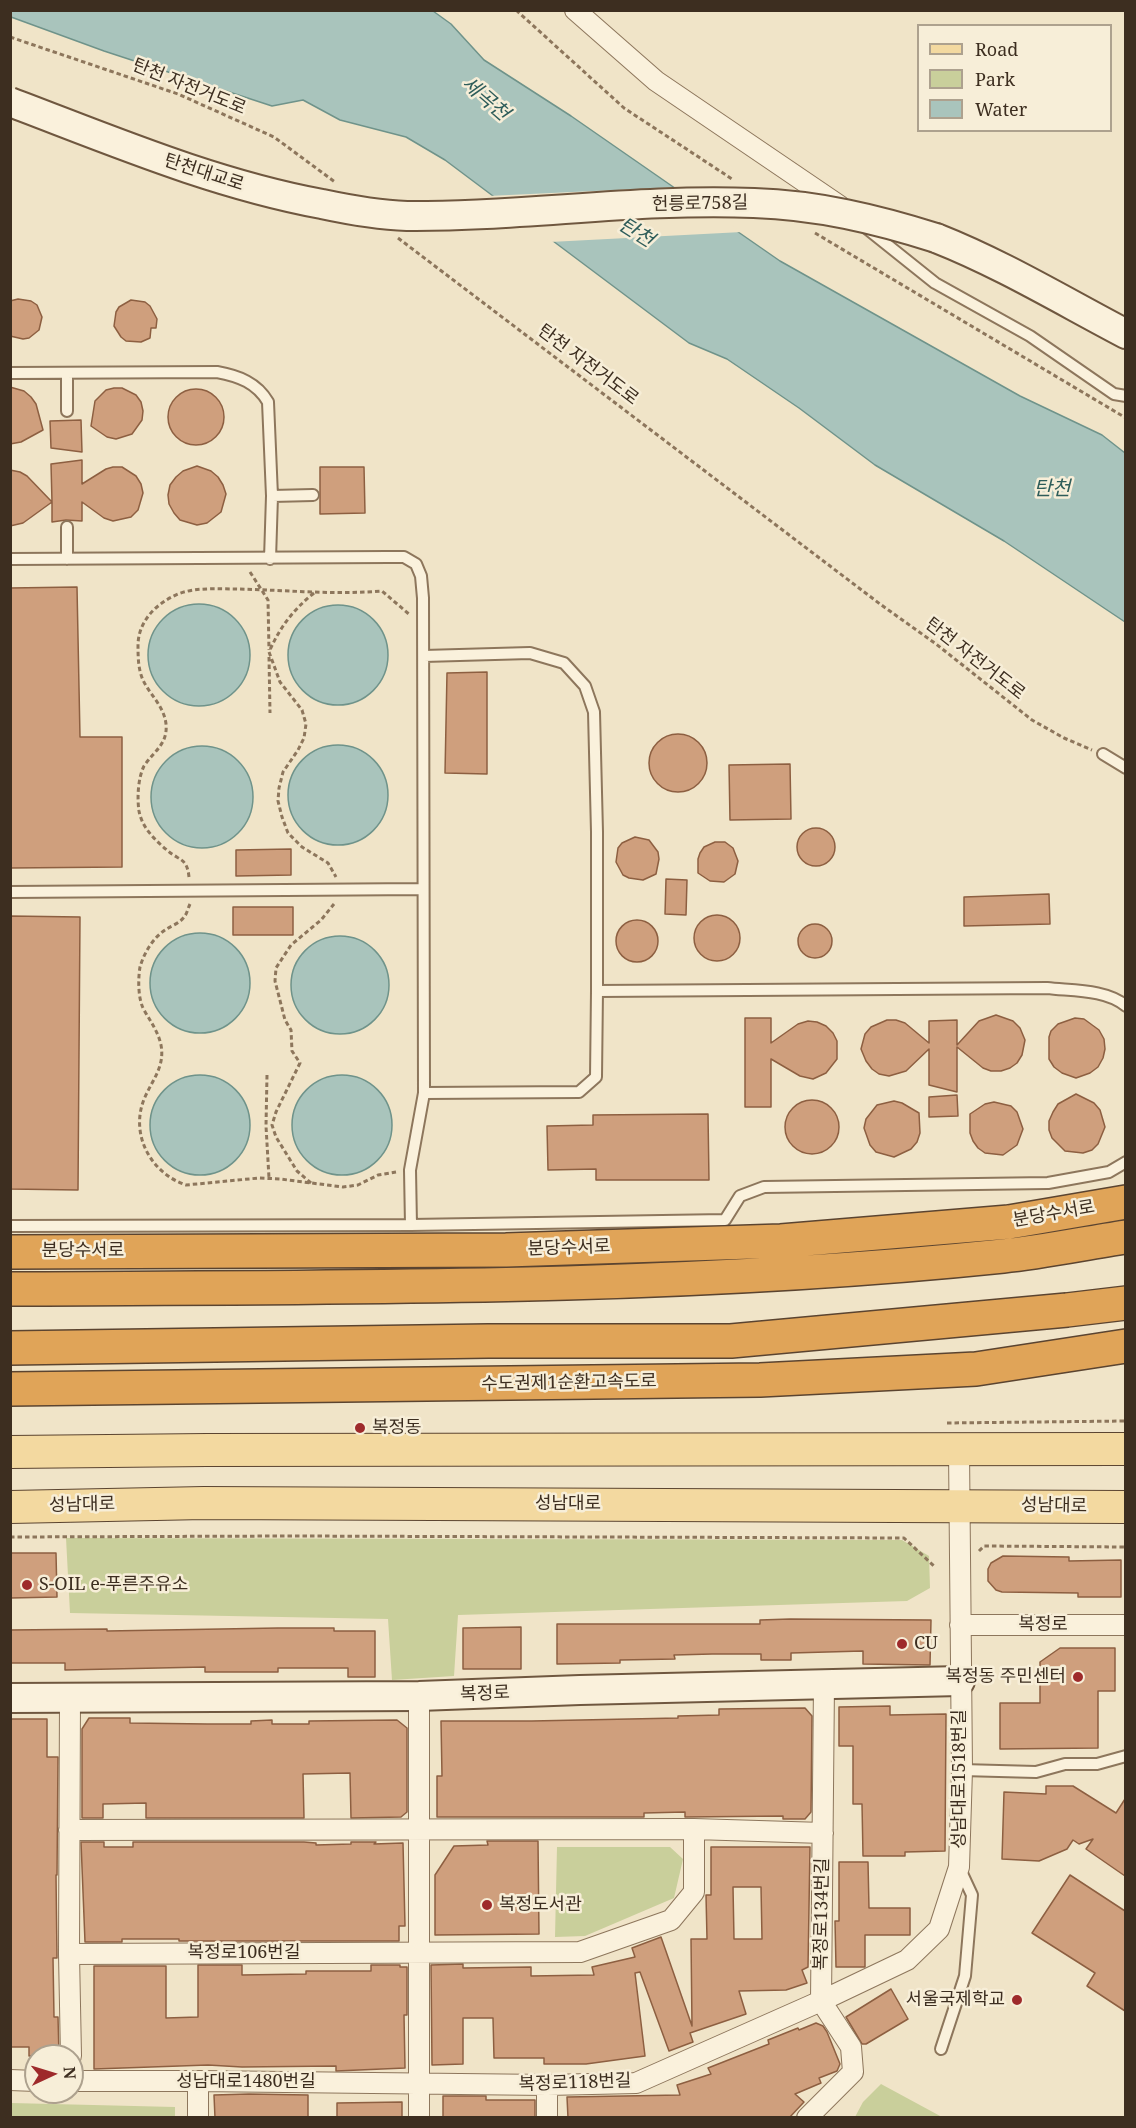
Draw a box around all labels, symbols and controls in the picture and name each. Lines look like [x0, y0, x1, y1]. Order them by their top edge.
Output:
legend [917, 24, 1112, 132]
text: Road [975, 37, 1018, 61]
street label: 탄천 자전거도로 [129, 54, 249, 120]
text: Park [975, 67, 1015, 91]
water label: 세곡천 [456, 72, 514, 126]
text: Water [975, 97, 1027, 121]
street label: 탄천대교로 [161, 150, 247, 196]
street label: 헌릉로758길 [652, 192, 748, 216]
water label: 탄천 [614, 213, 658, 253]
street label: 탄천 자전거도로 [533, 320, 643, 410]
water label: 탄천 [1034, 477, 1070, 501]
street label: 탄천 자전거도로 [921, 613, 1029, 705]
street label: 분당수서로 [1011, 1196, 1097, 1232]
street label: 분당수서로 [527, 1236, 611, 1260]
street label: 분당수서로 [42, 1240, 124, 1262]
street label: 수도권제1순환고속도로 [481, 1371, 657, 1395]
place label: 복정동 [372, 1417, 422, 1439]
marker: 복정동 [353, 1421, 367, 1435]
street label: 성남대로 [535, 1493, 601, 1515]
street label: 성남대로 [49, 1494, 115, 1516]
street label: 성남대로 [1021, 1495, 1087, 1517]
place label: S-OIL e-푸른주유소 [39, 1574, 188, 1596]
marker: S-OIL e-푸른주유소 [20, 1578, 34, 1592]
street label: 복정로 [1018, 1614, 1068, 1636]
place label: CU [914, 1633, 938, 1655]
marker: CU [895, 1637, 909, 1651]
place label: 복정동 주민센터 [945, 1666, 1066, 1688]
marker: 복정동 주민센터 [1071, 1670, 1085, 1684]
street label: 복정로 [460, 1682, 510, 1706]
street label: 성남대로1518번길 [949, 1709, 971, 1849]
street label: 복정로134번길 [810, 1857, 834, 1971]
place label: 복정도서관 [499, 1894, 582, 1916]
marker: 복정도서관 [480, 1898, 494, 1912]
street label: 복정로106번길 [188, 1942, 300, 1964]
place label: 서울국제학교 [906, 1989, 1005, 2011]
marker: 서울국제학교 [1010, 1993, 1024, 2007]
north arrow [24, 2044, 84, 2104]
text: N [59, 2066, 81, 2080]
street label: 복정로118번길 [518, 2070, 632, 2096]
street label: 성남대로1480번길 [176, 2071, 316, 2093]

